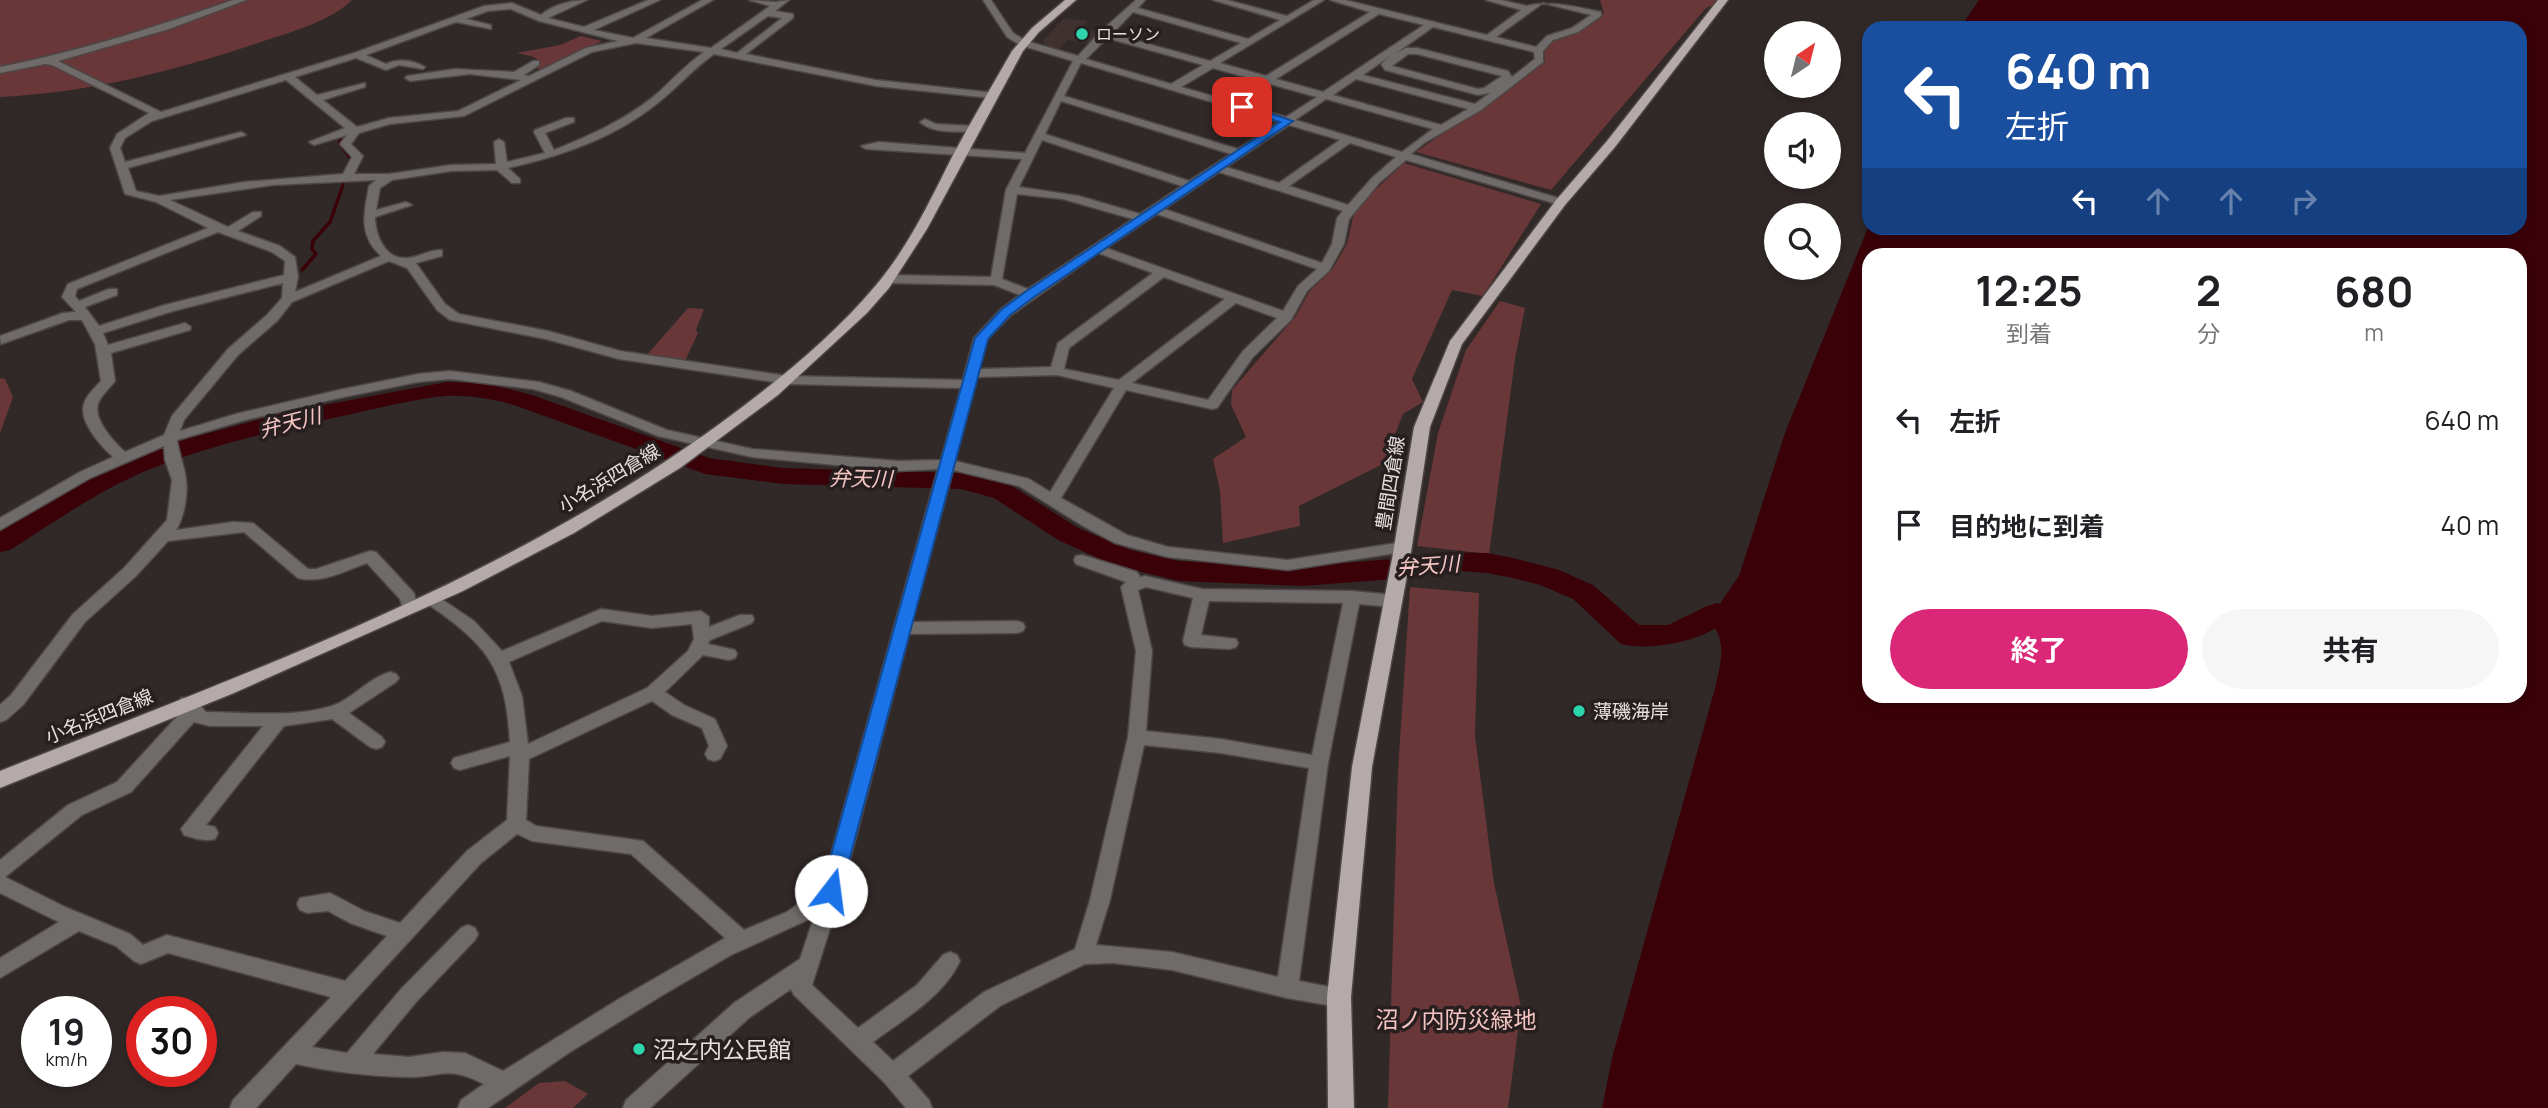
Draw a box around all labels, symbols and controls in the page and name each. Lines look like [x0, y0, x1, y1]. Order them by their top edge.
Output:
north arrow [1764, 21, 1841, 98]
map controls [1764, 21, 1841, 280]
place label: ローソン [1096, 23, 1160, 45]
marker: ローソン [1074, 26, 1090, 42]
text: 640 m [2005, 37, 2151, 104]
icon: left [1890, 49, 1981, 140]
pin [1212, 77, 1272, 137]
icon: arrive [1223, 88, 1261, 126]
text: 左折 [2005, 104, 2069, 148]
button: sound [1764, 112, 1841, 189]
icon: left [2066, 182, 2104, 220]
icon: ahead [2139, 182, 2177, 220]
icon: ahead [2212, 182, 2250, 220]
icon: right [2285, 182, 2323, 220]
button: search [1764, 203, 1841, 280]
text: 12:25 [1975, 261, 2083, 319]
text: 2 [2196, 261, 2221, 319]
text: 680 [2334, 262, 2414, 320]
text: m [2364, 316, 2384, 348]
text: 到着 [2006, 317, 2052, 349]
text: 分 [2197, 317, 2220, 349]
water label: 弁天川 [256, 400, 326, 443]
icon: left [1890, 401, 1928, 439]
text: 640 m [2424, 402, 2499, 438]
text: 左折 [1949, 403, 2001, 439]
street label: 豊間四倉線 [1370, 434, 1410, 532]
street label: 小名浜四倉線 [553, 437, 665, 519]
water label: 弁天川 [829, 463, 895, 493]
icon: arrive [1890, 506, 1928, 544]
text: 40 m [2441, 507, 2499, 543]
text: 目的地に到着 [1949, 508, 2105, 544]
water label: 弁天川 [1396, 549, 1462, 581]
button: 終了 [1890, 609, 2188, 689]
button: 共有 [2202, 609, 2499, 689]
street label: 小名浜四倉線 [41, 683, 157, 749]
place label: 薄磯海岸 [1593, 698, 1669, 724]
marker: 薄磯海岸 [1571, 703, 1587, 719]
position arrow [794, 854, 868, 928]
speed limit sign: 30 [126, 996, 217, 1087]
park label: 沼ノ内防災緑地 [1376, 1003, 1537, 1035]
text: 19 [48, 1008, 85, 1056]
place label: 沼之内公民館 [653, 1033, 791, 1065]
marker: 沼之内公民館 [631, 1041, 647, 1057]
text: km/h [46, 1047, 87, 1071]

